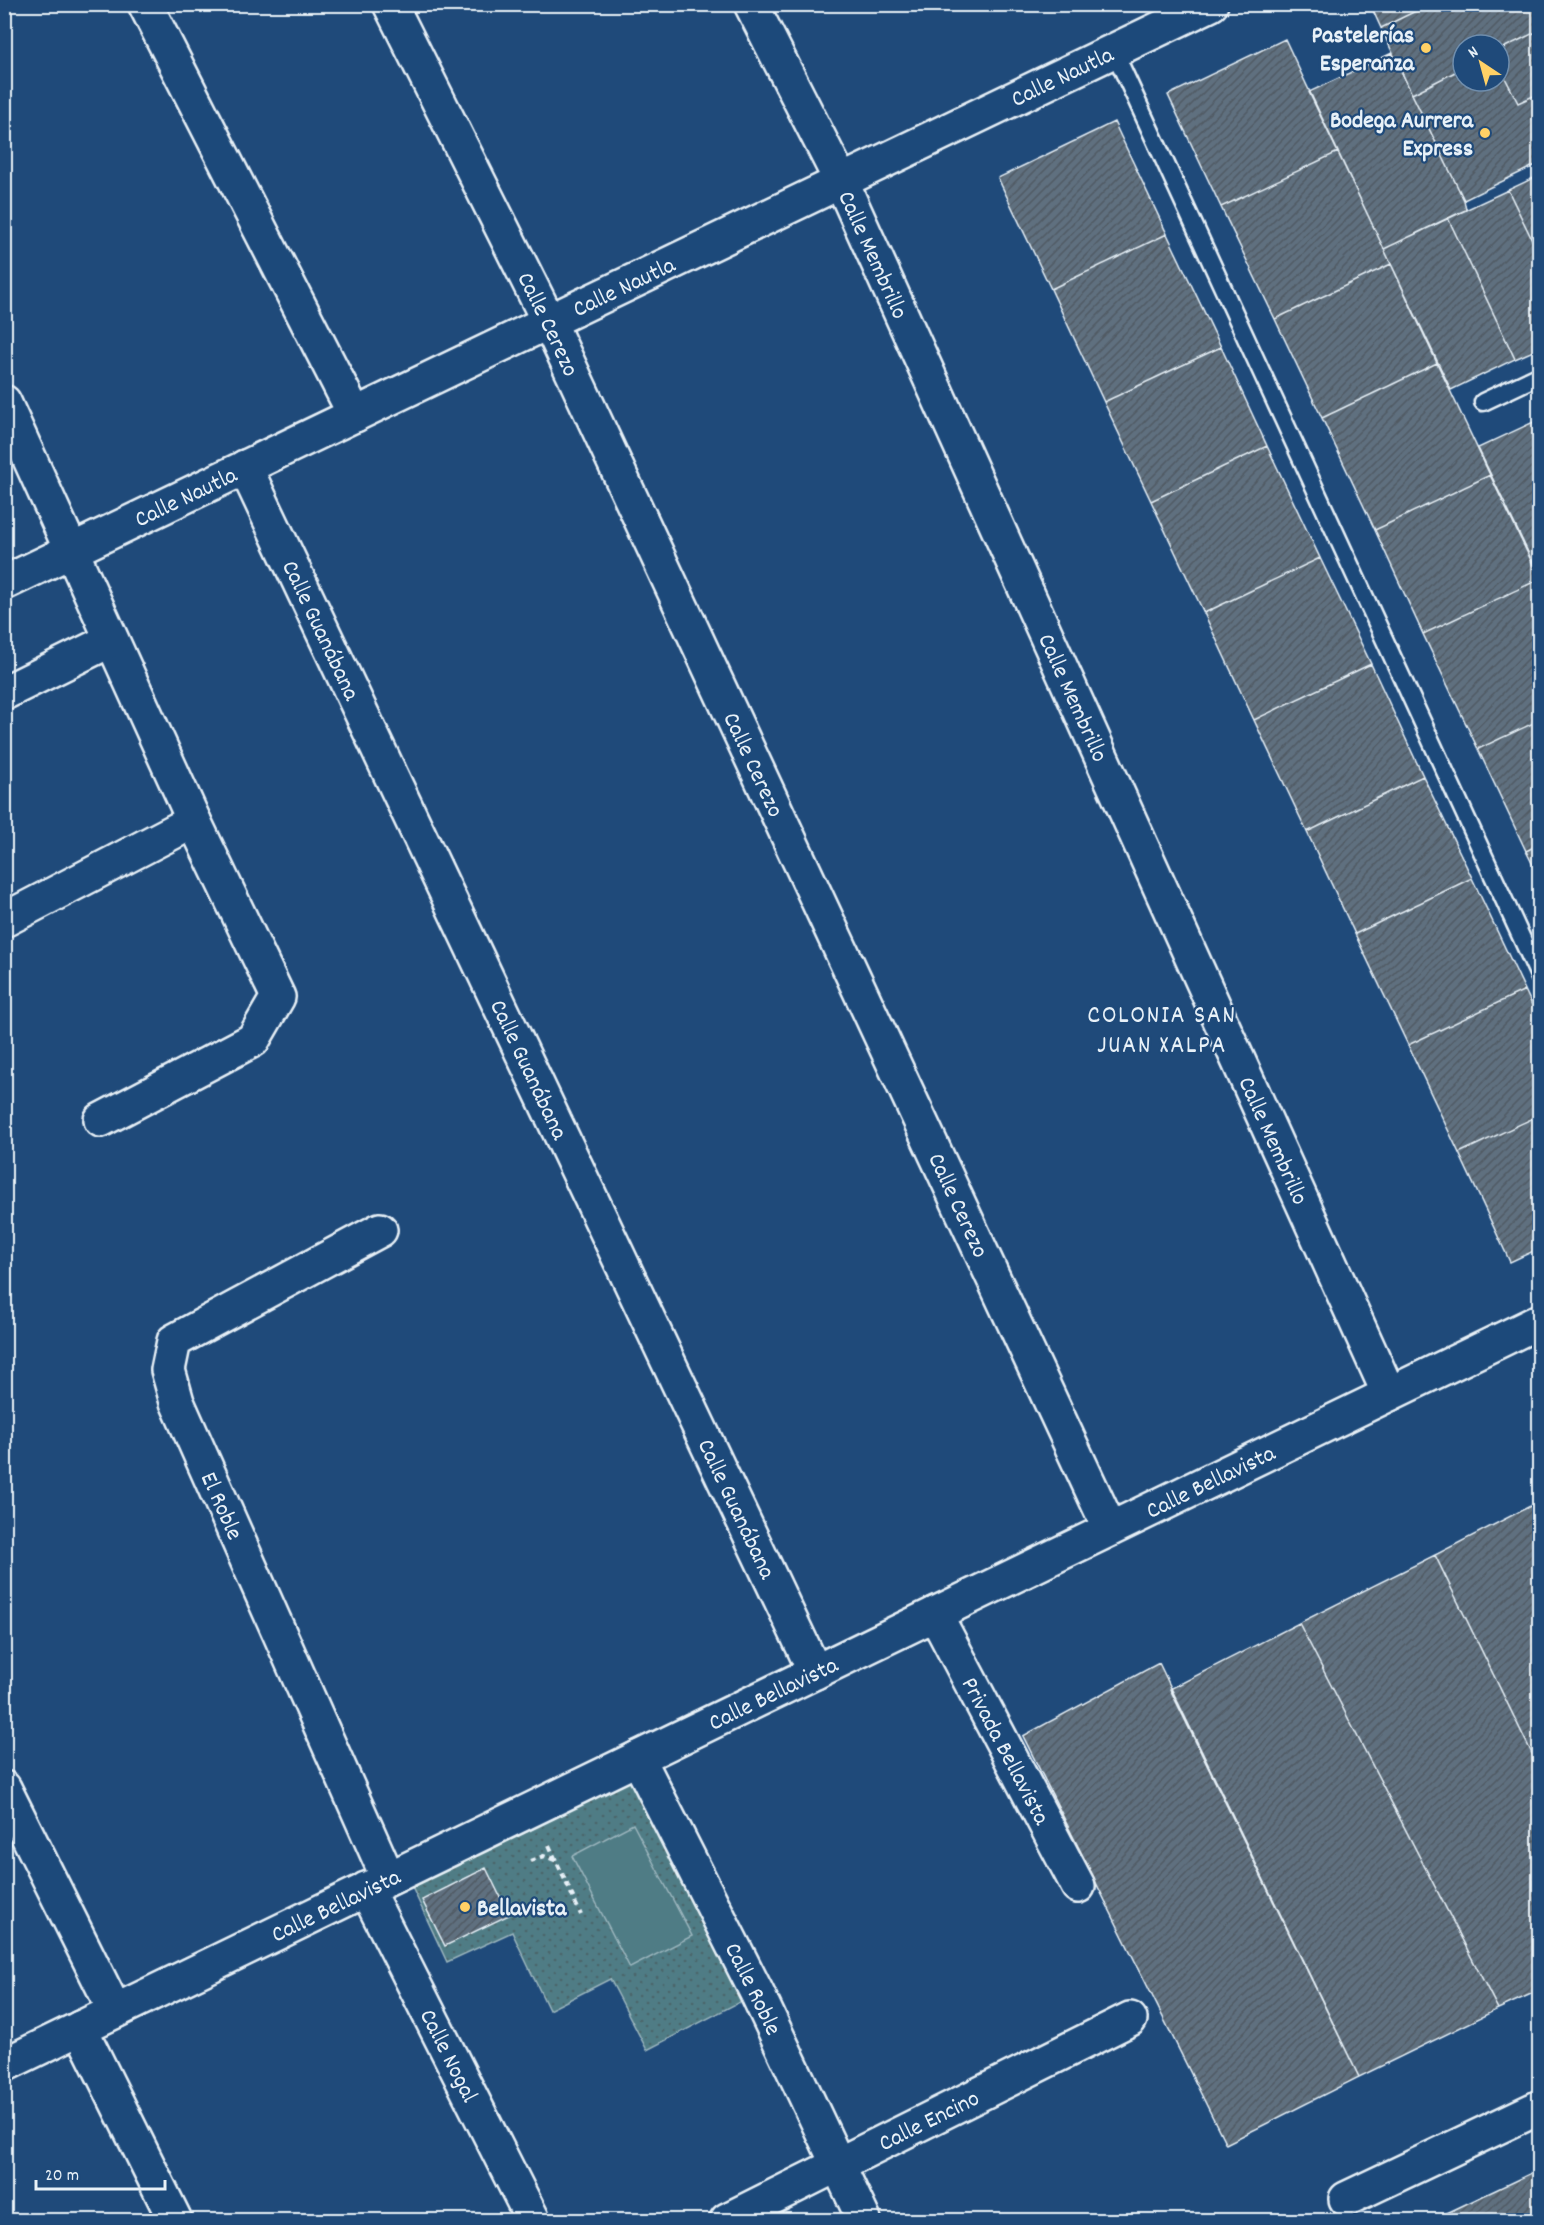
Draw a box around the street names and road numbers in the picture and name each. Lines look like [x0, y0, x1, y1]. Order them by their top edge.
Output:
street label: Calle Nautla [1006, 39, 1120, 117]
street label: Calle Membrillo [828, 186, 915, 325]
street label: Calle Nautla [568, 249, 682, 328]
street label: Calle Cerezo [507, 267, 586, 383]
street label: Calle Nautla [130, 459, 244, 538]
street label: Calle Guanábana [272, 555, 367, 707]
street label: Calle Membrillo [1028, 629, 1115, 768]
street label: Calle Cerezo [713, 707, 791, 823]
street label: Calle Guanábana [479, 995, 575, 1147]
street label: Calle Membrillo [1228, 1072, 1315, 1211]
street label: Calle Cerezo [917, 1148, 996, 1264]
street label: Calle Guanábana [687, 1434, 783, 1586]
street label: Calle Bellavista [1141, 1437, 1282, 1529]
street label: El Roble [190, 1467, 250, 1546]
street label: Calle Bellavista [704, 1649, 845, 1741]
street label: Privada Bellavista [951, 1672, 1057, 1832]
street label: Calle Bellavista [266, 1861, 408, 1953]
street label: Calle Roble [714, 1937, 789, 2042]
street label: Calle Nogal [409, 2004, 485, 2109]
street label: Calle Encino [874, 2083, 986, 2162]

